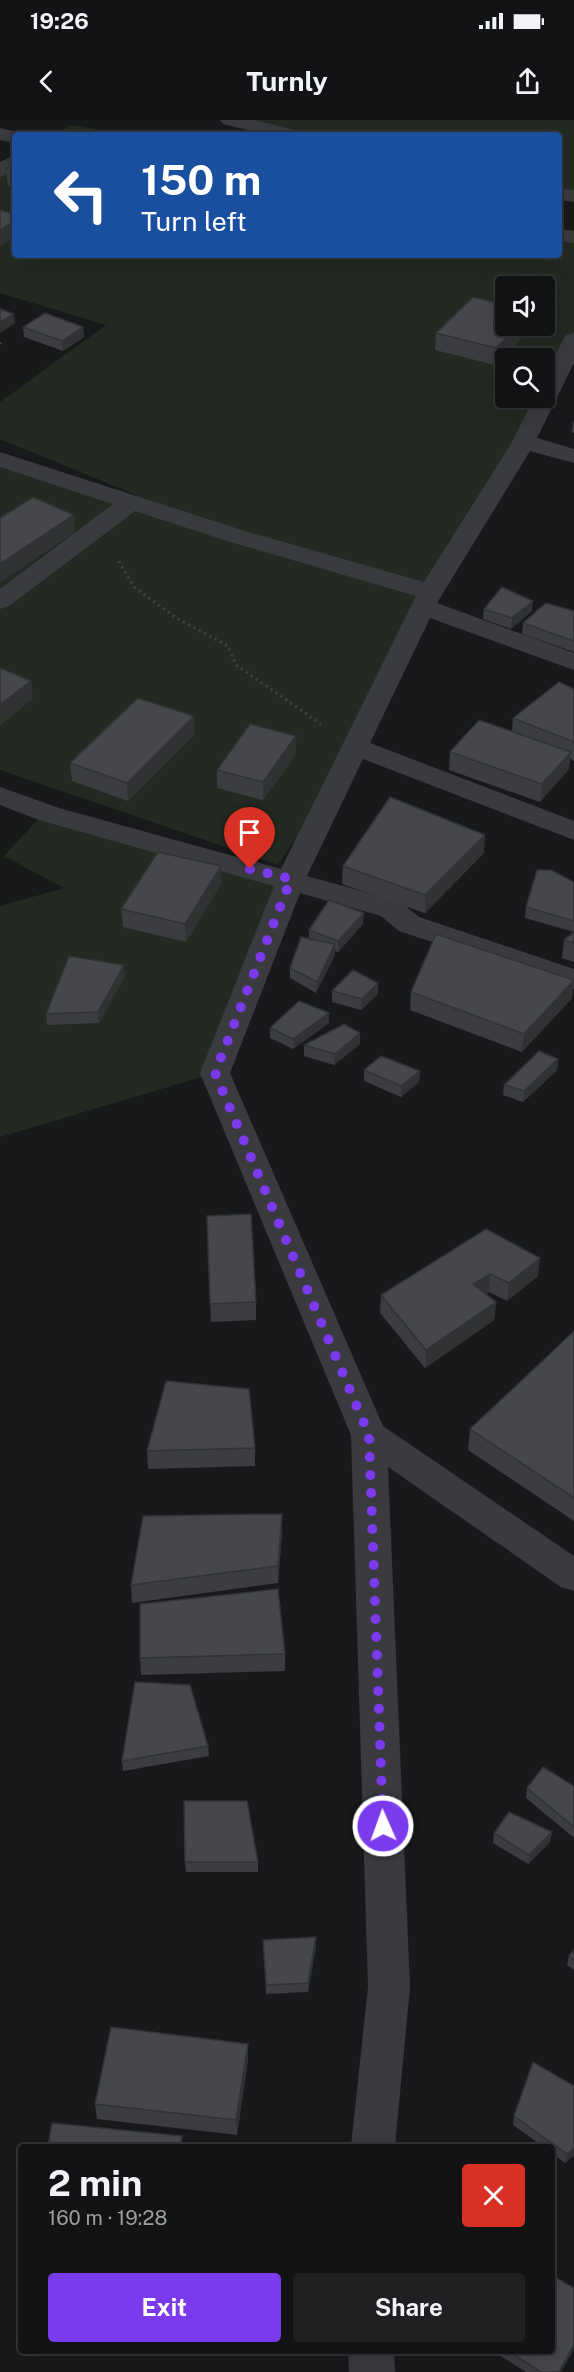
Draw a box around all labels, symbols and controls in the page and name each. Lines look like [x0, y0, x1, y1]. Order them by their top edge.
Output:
text: 19:26 [30, 8, 89, 34]
icon: back [30, 65, 63, 98]
text: Turnly [246, 65, 328, 97]
icon: share [511, 65, 544, 98]
text: 150 m [141, 155, 261, 204]
icon: left [42, 156, 120, 234]
text: Turn left [141, 205, 247, 237]
map controls [495, 276, 555, 408]
button: sound [495, 276, 555, 336]
button: search [495, 348, 555, 408]
pin [224, 807, 275, 869]
icon: arrive [233, 816, 266, 849]
position arrow [351, 1794, 415, 1858]
text: 2 min [48, 2162, 142, 2204]
button: close [462, 2164, 525, 2227]
text: 160 m · 19:28 [48, 2206, 167, 2230]
button: Exit [48, 2273, 281, 2342]
button: Share [293, 2273, 525, 2342]

